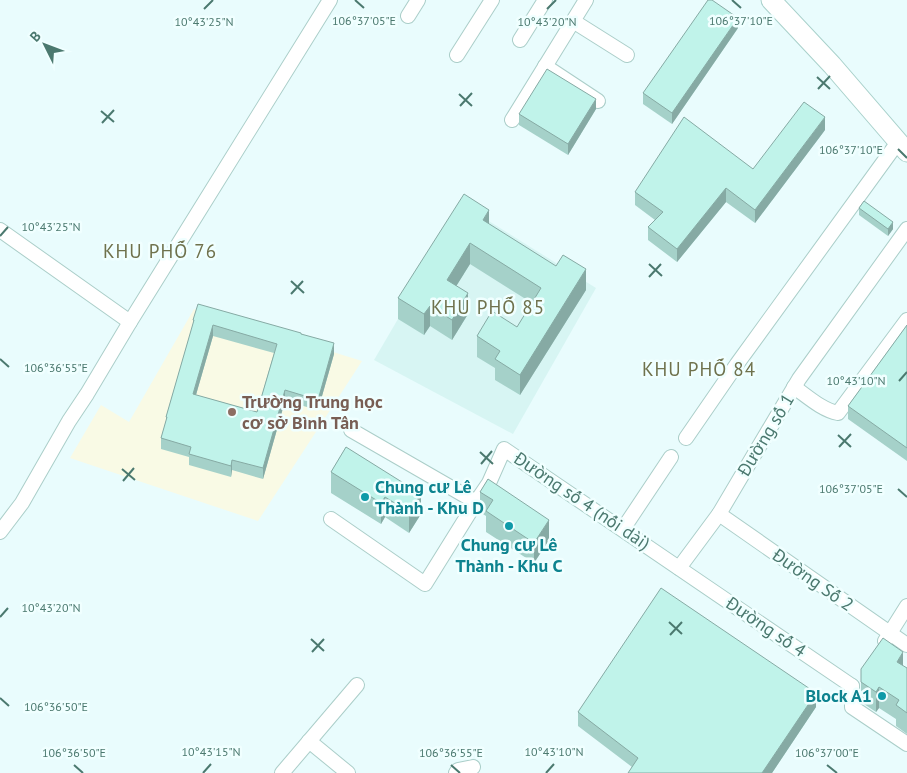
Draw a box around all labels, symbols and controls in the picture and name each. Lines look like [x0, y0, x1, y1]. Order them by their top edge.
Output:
text: 106°37'05"E [332, 13, 396, 28]
text: 106°37'10"E [709, 13, 773, 28]
text: 10°43'25"N [174, 14, 234, 29]
text: 10°43'20"N [517, 14, 577, 29]
north arrow [20, 20, 70, 70]
text: B [26, 27, 45, 45]
text: 106°37'10"E [819, 142, 883, 157]
text: 10°43'25"N [21, 219, 81, 234]
district label: KHU PHỐ 76 [103, 239, 217, 263]
district label: KHU PHỐ 85 [431, 295, 545, 319]
district label: KHU PHỐ 84 [642, 357, 756, 381]
text: 106°36'55"E [24, 360, 88, 375]
text: 10°43'10"N [826, 373, 886, 388]
street label: Đường số 1 [732, 389, 799, 481]
place label: Trường Trung học cơ sở Bình Tân [242, 390, 383, 434]
marker: Trường Trung học cơ sở Bình Tân [226, 406, 238, 418]
street label: Đường số 4 (nối dài) [509, 446, 655, 555]
place label: Chung cư Lê Thành - Khu D [375, 475, 484, 519]
text: 106°37'05"E [819, 481, 883, 496]
marker: Chung cư Lê Thành - Khu D [359, 491, 371, 503]
marker: Chung cư Lê Thành - Khu C [503, 520, 515, 532]
place label: Chung cư Lê Thành - Khu C [456, 533, 562, 577]
street label: Đường Số 2 [767, 543, 858, 616]
street label: Đường số 4 [721, 591, 811, 662]
text: 10°43'20"N [21, 600, 81, 615]
place label: Block A1 [805, 684, 872, 707]
marker: Block A1 [876, 690, 888, 702]
text: 106°36'50"E [24, 699, 88, 714]
text: 10°43'15"N [181, 744, 241, 759]
text: 10°43'10"N [524, 744, 584, 759]
text: 106°36'50"E [42, 745, 106, 760]
text: 106°36'55"E [419, 745, 483, 760]
text: 106°37'00"E [795, 745, 859, 760]

